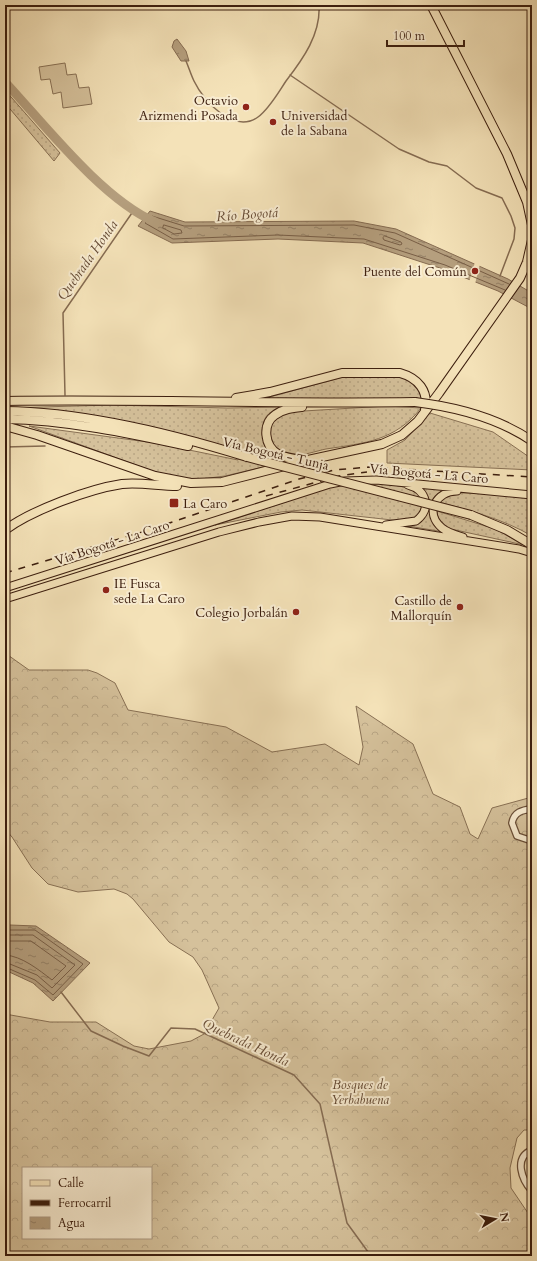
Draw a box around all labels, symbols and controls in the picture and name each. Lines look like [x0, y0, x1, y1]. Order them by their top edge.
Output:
scale bar [387, 22, 464, 48]
text: 100 m [393, 28, 426, 44]
place label: Octavio Arizmendi Posada [139, 92, 238, 125]
marker: Octavio Arizmendi Posada [241, 102, 251, 112]
place label: Universidad de la Sabana [281, 107, 348, 140]
marker: Universidad de la Sabana [268, 117, 278, 127]
water label: Río Bogotá [216, 203, 279, 226]
water label: Quebrada Honda [53, 216, 122, 304]
place label: Puente del Común [363, 263, 468, 281]
marker: Puente del Común [470, 266, 480, 276]
street label: Vía Bogotá - Tunja [221, 433, 331, 475]
street label: Vía Bogotá - La Caro [369, 460, 489, 488]
place label: La Caro [183, 495, 227, 513]
marker: La Caro [168, 497, 180, 509]
street label: Vía Bogotá - La Caro [53, 516, 172, 570]
place label: IE Fusca sede La Caro [114, 575, 185, 608]
marker: IE Fusca sede La Caro [101, 585, 111, 595]
place label: Castillo de Mallorquín [391, 592, 453, 625]
marker: Castillo de Mallorquín [455, 602, 465, 612]
place label: Colegio Jorbalán [195, 604, 289, 622]
marker: Colegio Jorbalán [291, 607, 301, 617]
water label: Quebrada Honda [199, 1014, 292, 1071]
park label: Bosques de Yerbabuena [331, 1076, 389, 1109]
legend [22, 1167, 152, 1239]
text: Calle [58, 1175, 84, 1191]
text: Ferrocarril [58, 1195, 111, 1211]
north arrow [475, 1199, 515, 1239]
text: N [496, 1211, 513, 1224]
text: Agua [58, 1215, 86, 1231]

